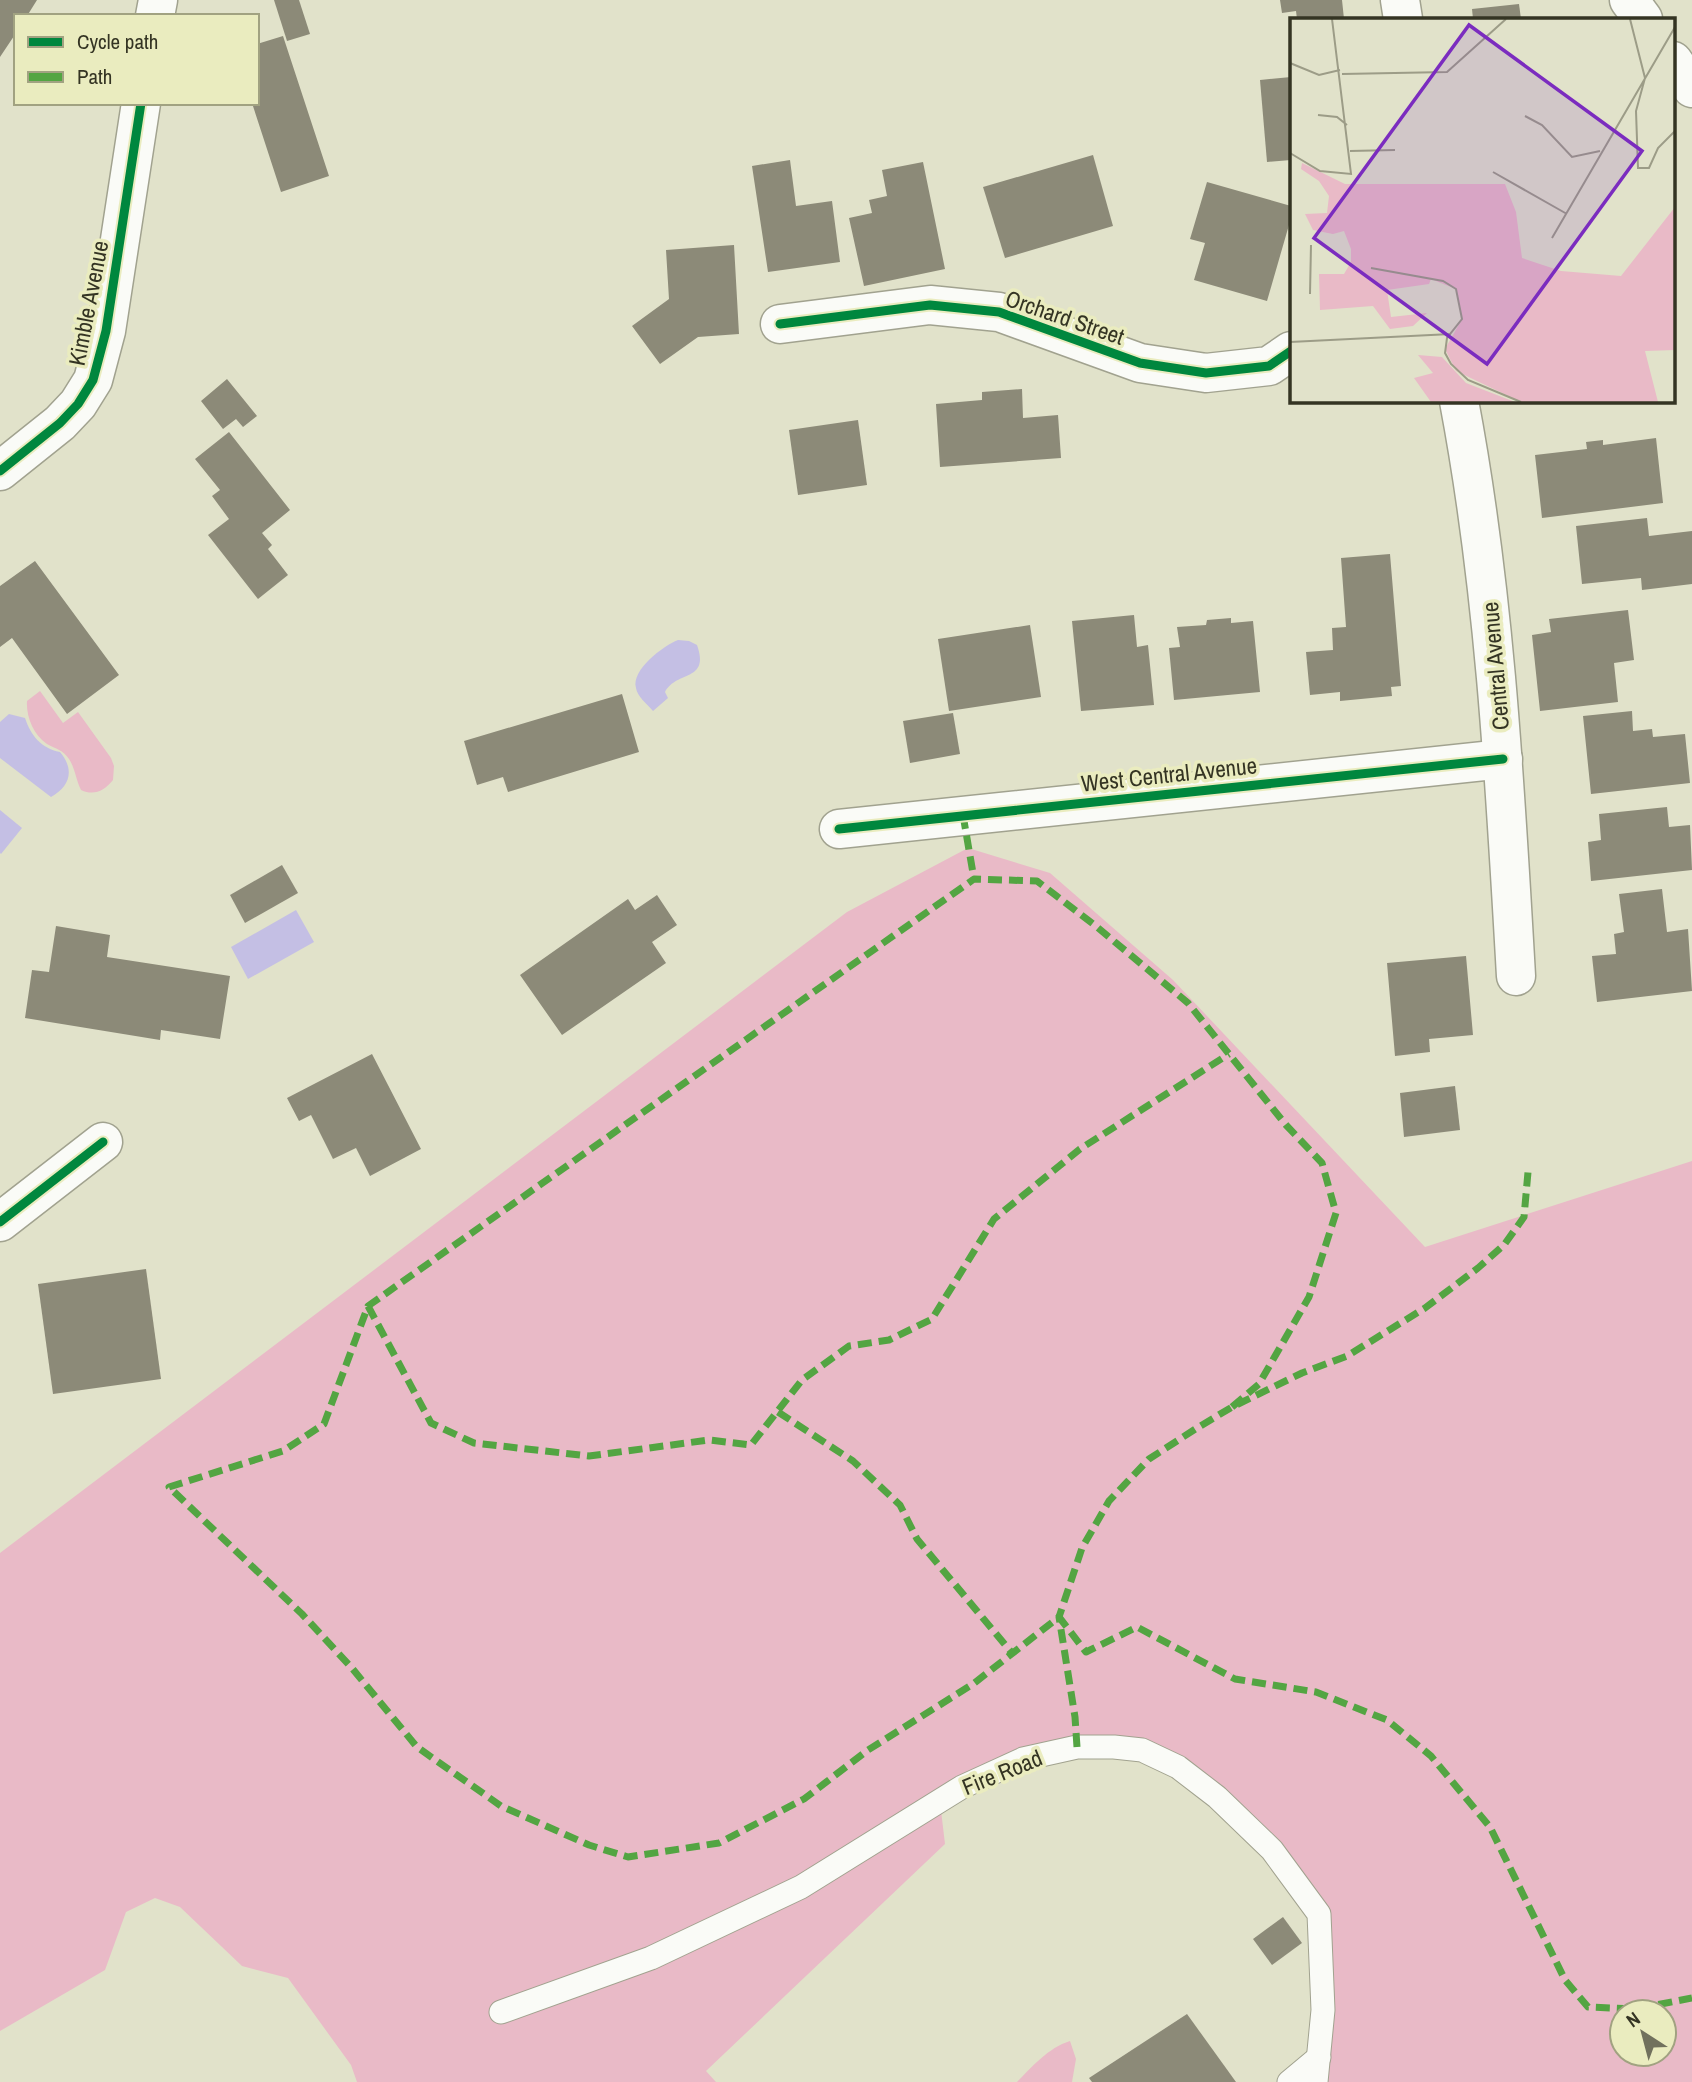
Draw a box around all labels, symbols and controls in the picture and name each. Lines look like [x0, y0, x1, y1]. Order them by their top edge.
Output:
legend [14, 14, 259, 105]
inset map [1290, 18, 1674, 402]
text: Cycle path [77, 27, 158, 56]
text: Path [77, 62, 112, 91]
street label: Kimble Avenue [61, 238, 115, 368]
street label: Orchard Street [1001, 282, 1129, 352]
street label: Central Avenue [1474, 601, 1516, 731]
street label: West Central Avenue [1080, 749, 1258, 799]
street label: Fire Road [957, 1742, 1047, 1802]
north arrow [1608, 1998, 1678, 2068]
text: N [1621, 2005, 1645, 2033]

